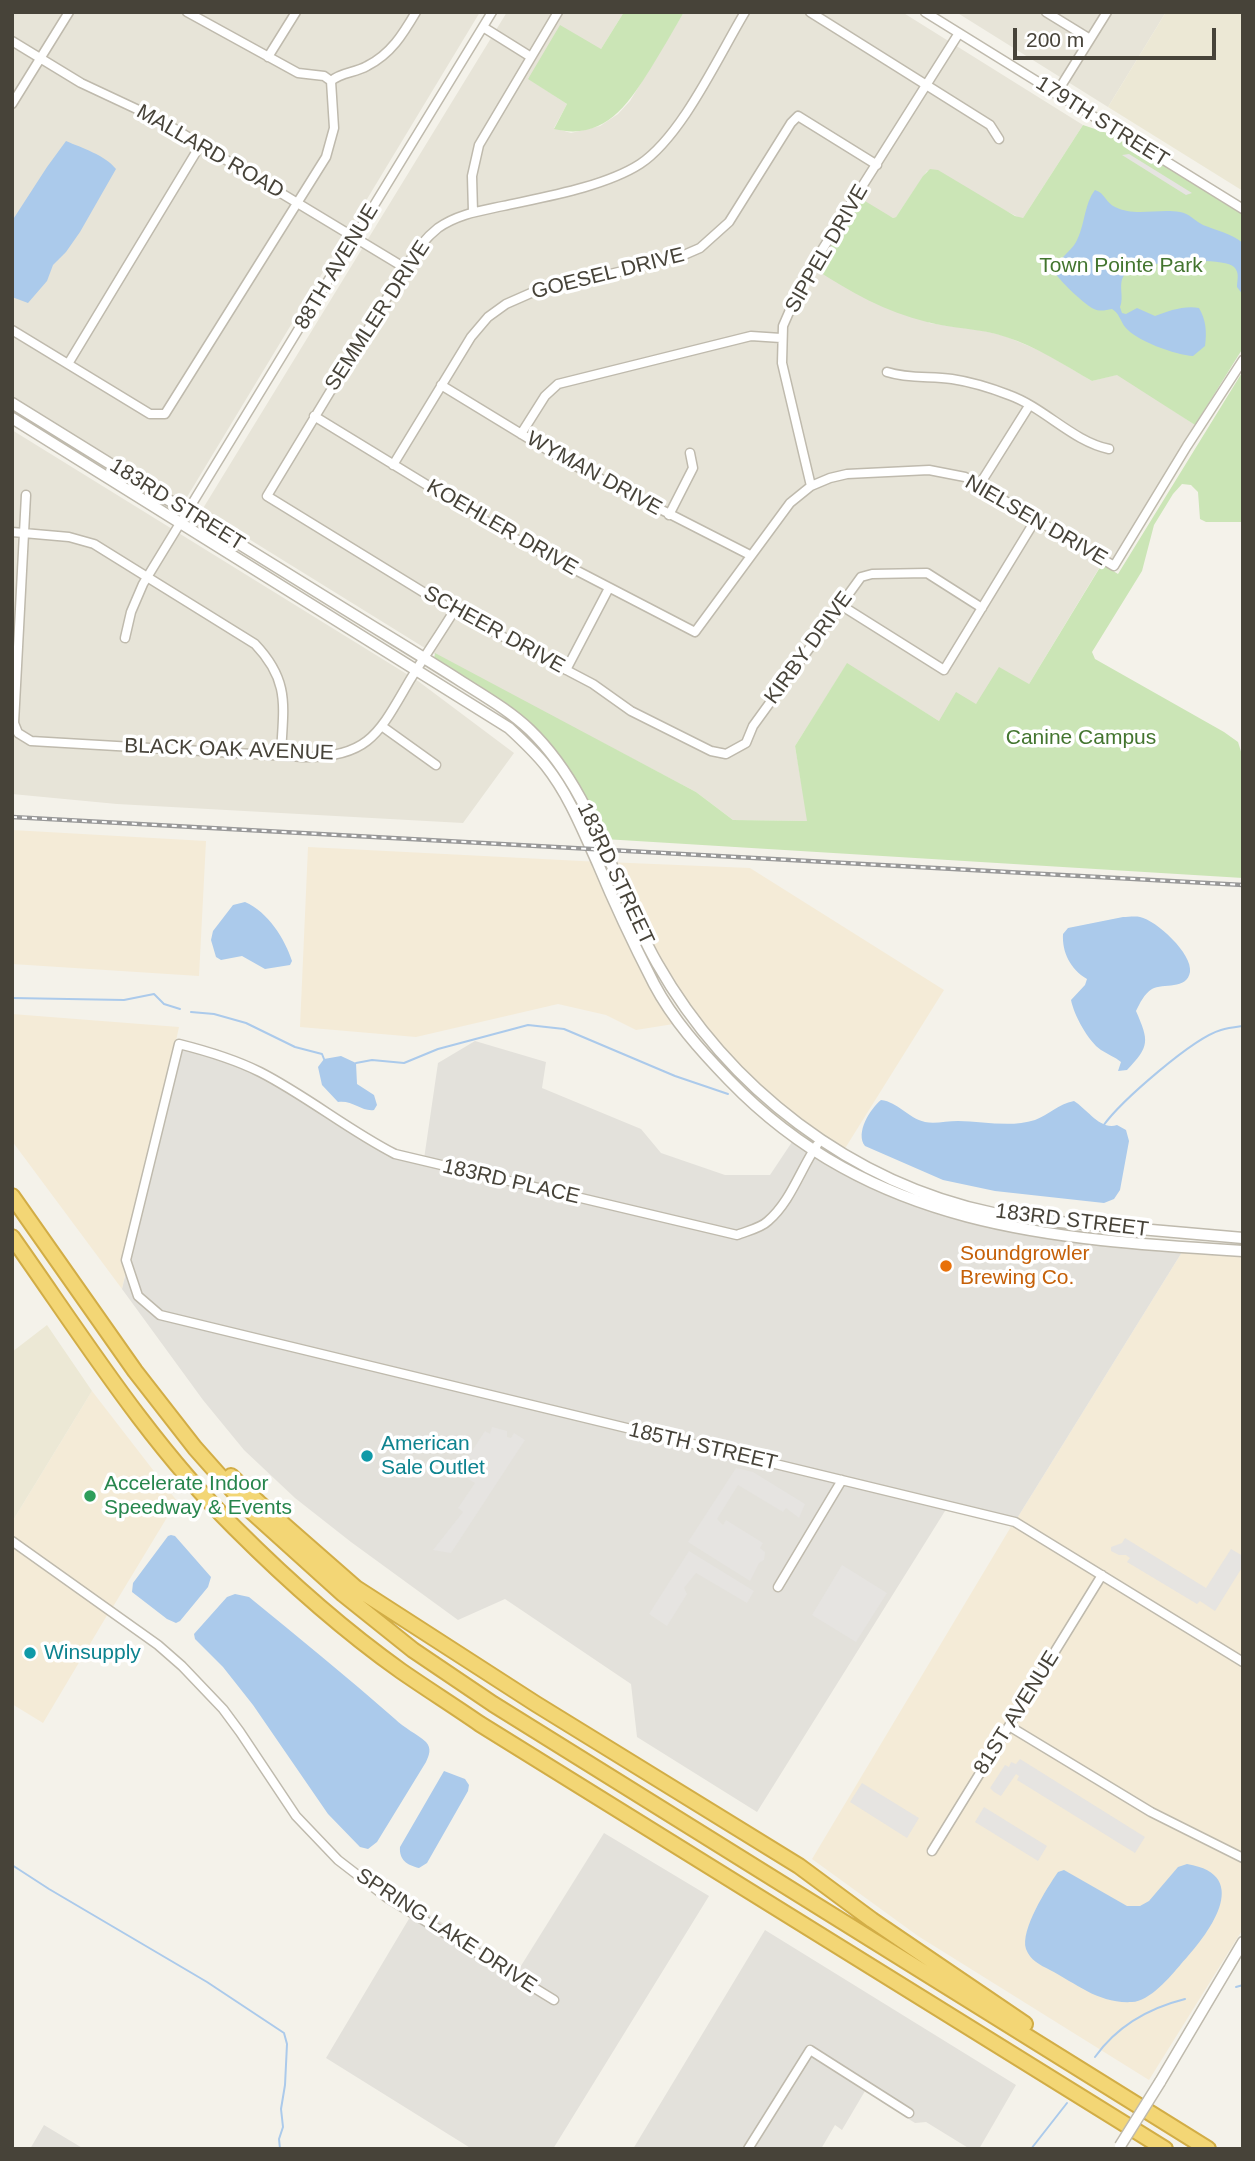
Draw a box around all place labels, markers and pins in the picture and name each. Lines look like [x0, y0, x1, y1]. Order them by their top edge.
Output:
place label: Soundgrowler Brewing Co. [960, 1241, 1090, 1291]
marker: Soundgrowler Brewing Co. [938, 1258, 954, 1274]
place label: American Sale Outlet [381, 1431, 485, 1481]
marker: American Sale Outlet [359, 1448, 375, 1464]
place label: Accelerate Indoor Speedway & Events [104, 1471, 292, 1521]
marker: Accelerate Indoor Speedway & Events [82, 1488, 98, 1504]
place label: Winsupply [44, 1640, 141, 1666]
marker: Winsupply [22, 1645, 38, 1661]

